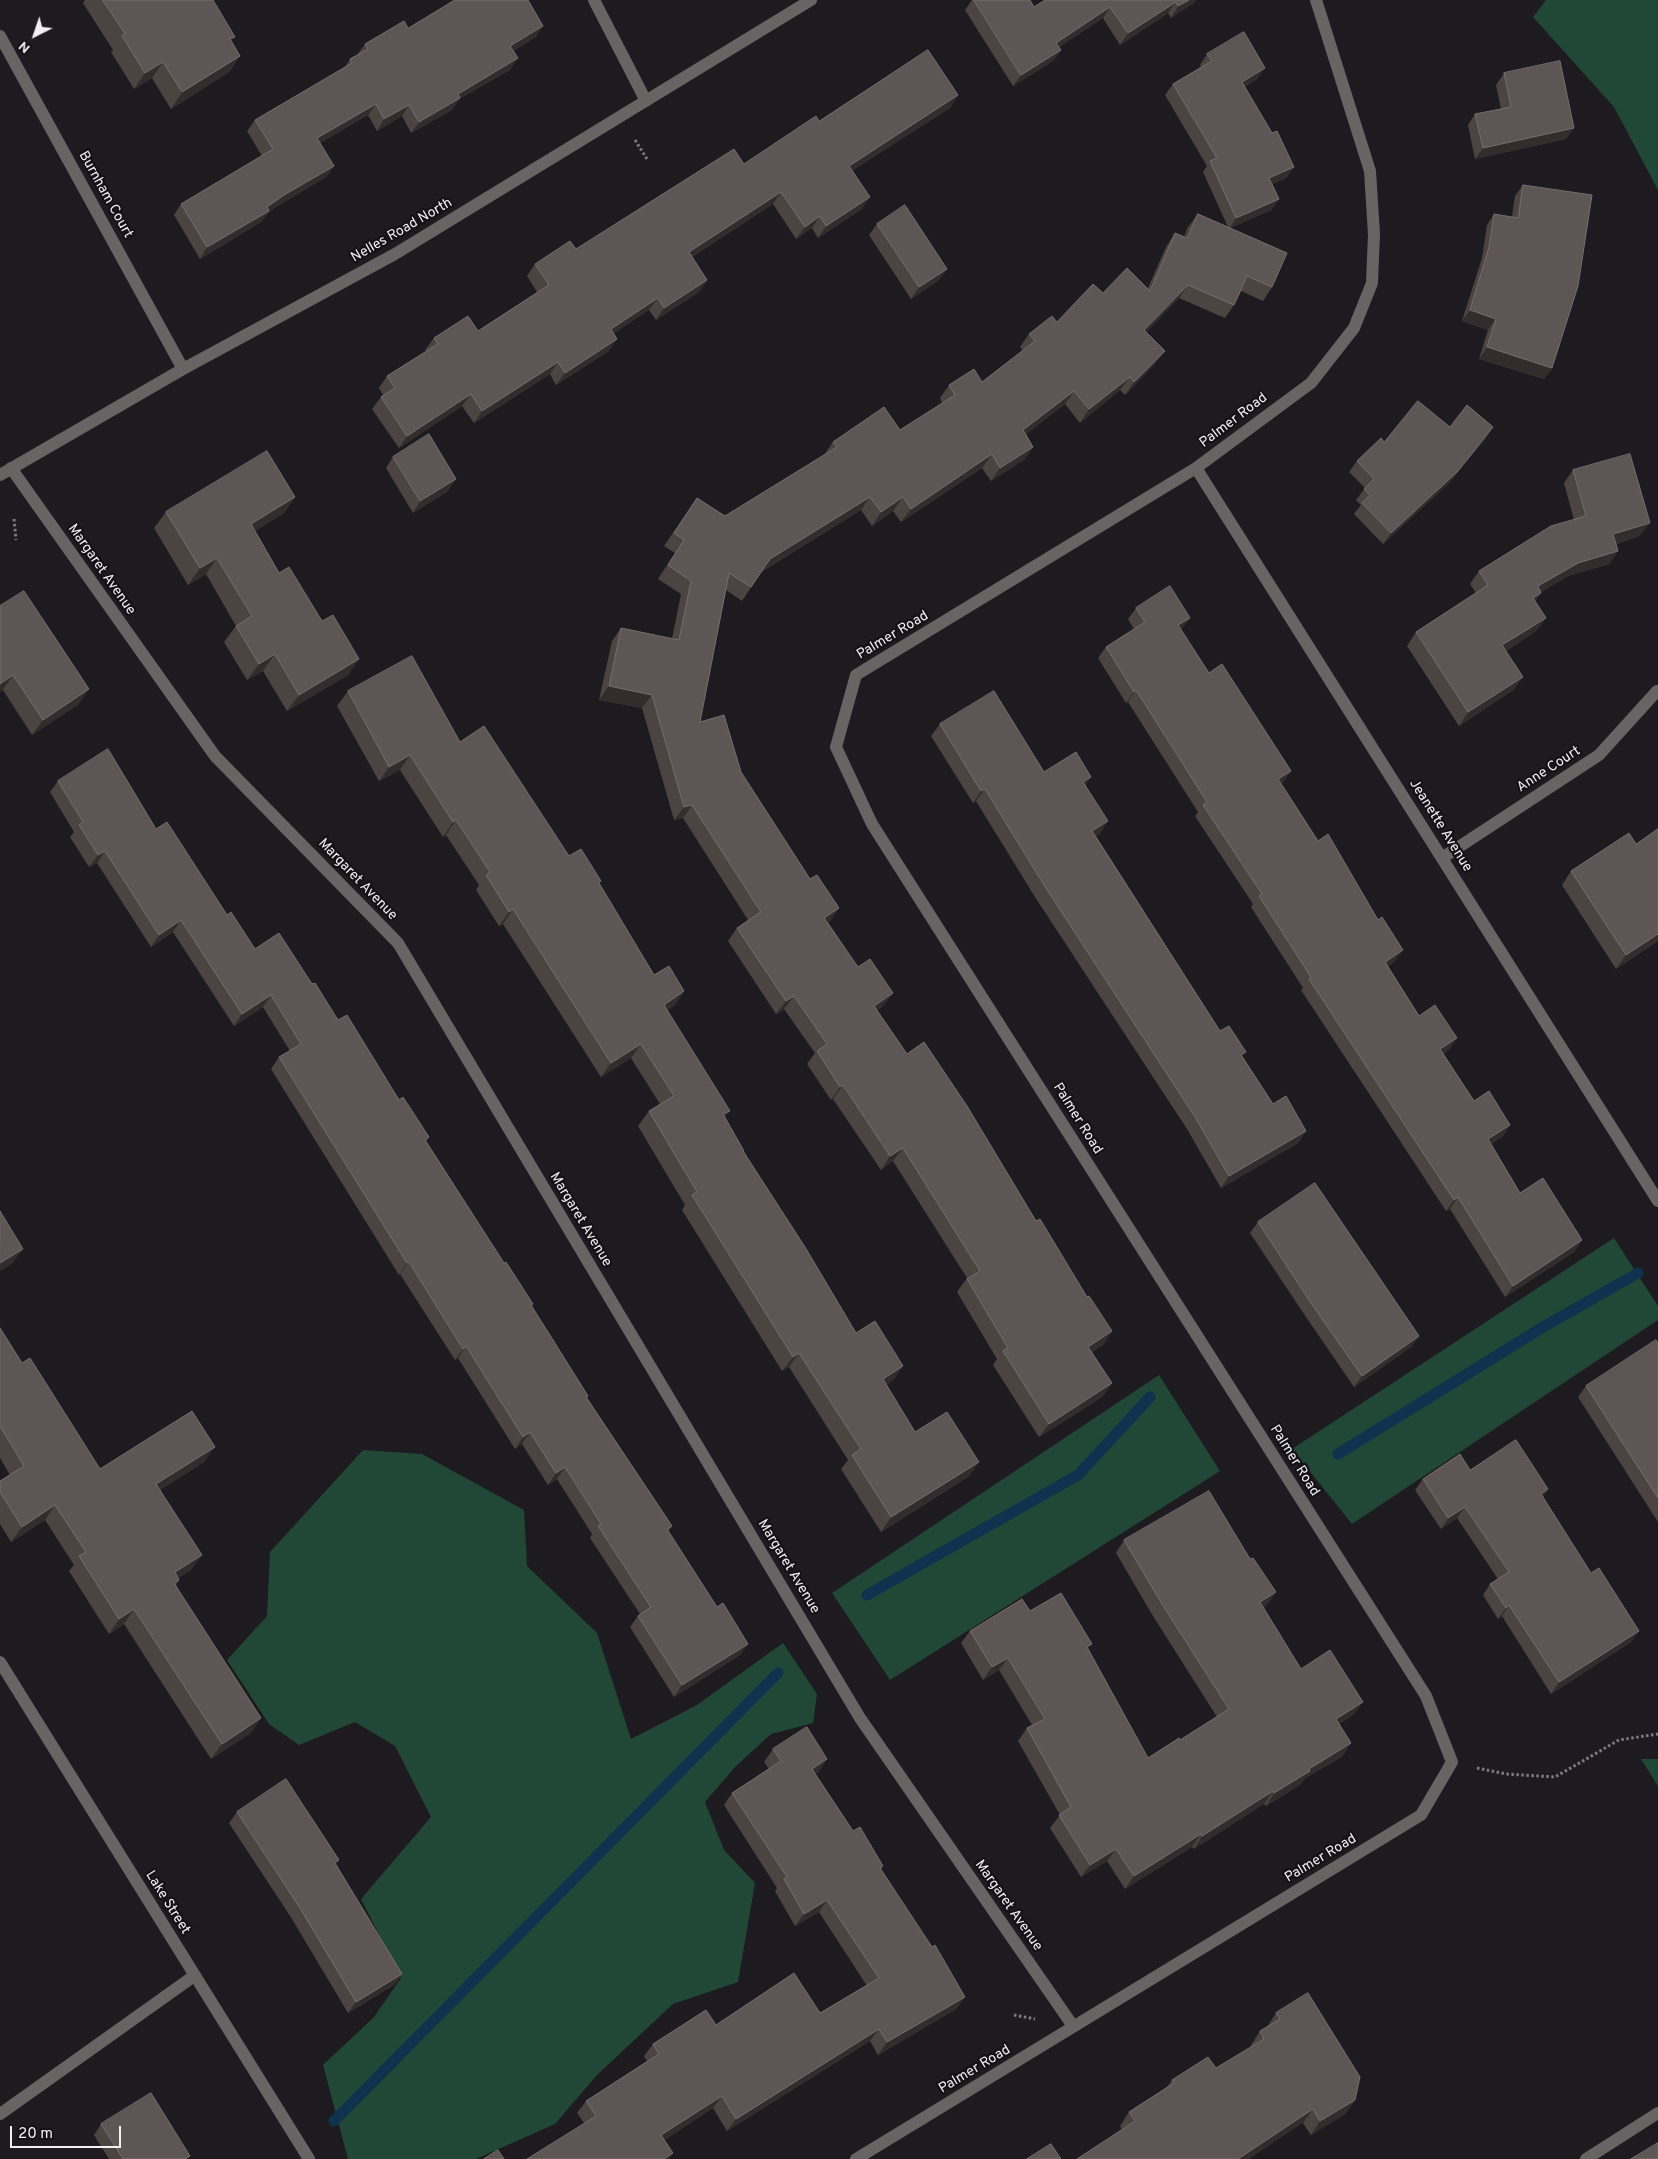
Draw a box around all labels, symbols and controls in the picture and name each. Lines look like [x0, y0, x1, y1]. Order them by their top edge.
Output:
north arrow [10, 10, 60, 60]
text: N [15, 37, 34, 56]
street label: Burnham Court [74, 149, 136, 241]
street label: Nelles Road North [348, 195, 456, 267]
street label: Palmer Road [1197, 390, 1271, 452]
street label: Margaret Avenue [63, 521, 139, 619]
street label: Palmer Road [854, 608, 932, 664]
street label: Anne Court [1514, 743, 1584, 797]
street label: Jeanette Avenue [1405, 777, 1475, 875]
street label: Margaret Avenue [314, 836, 400, 924]
street label: Palmer Road [1049, 1080, 1105, 1158]
street label: Margaret Avenue [545, 1170, 615, 1270]
street label: Palmer Road [1266, 1422, 1322, 1500]
street label: Margaret Avenue [753, 1517, 823, 1617]
street label: Palmer Road [1282, 1831, 1360, 1887]
street label: Margaret Avenue [970, 1857, 1046, 1955]
street label: Lake Street [141, 1868, 193, 1938]
street label: Palmer Road [936, 2042, 1014, 2098]
scale bar [12, 2116, 124, 2148]
text: 20 m [18, 2125, 53, 2144]

